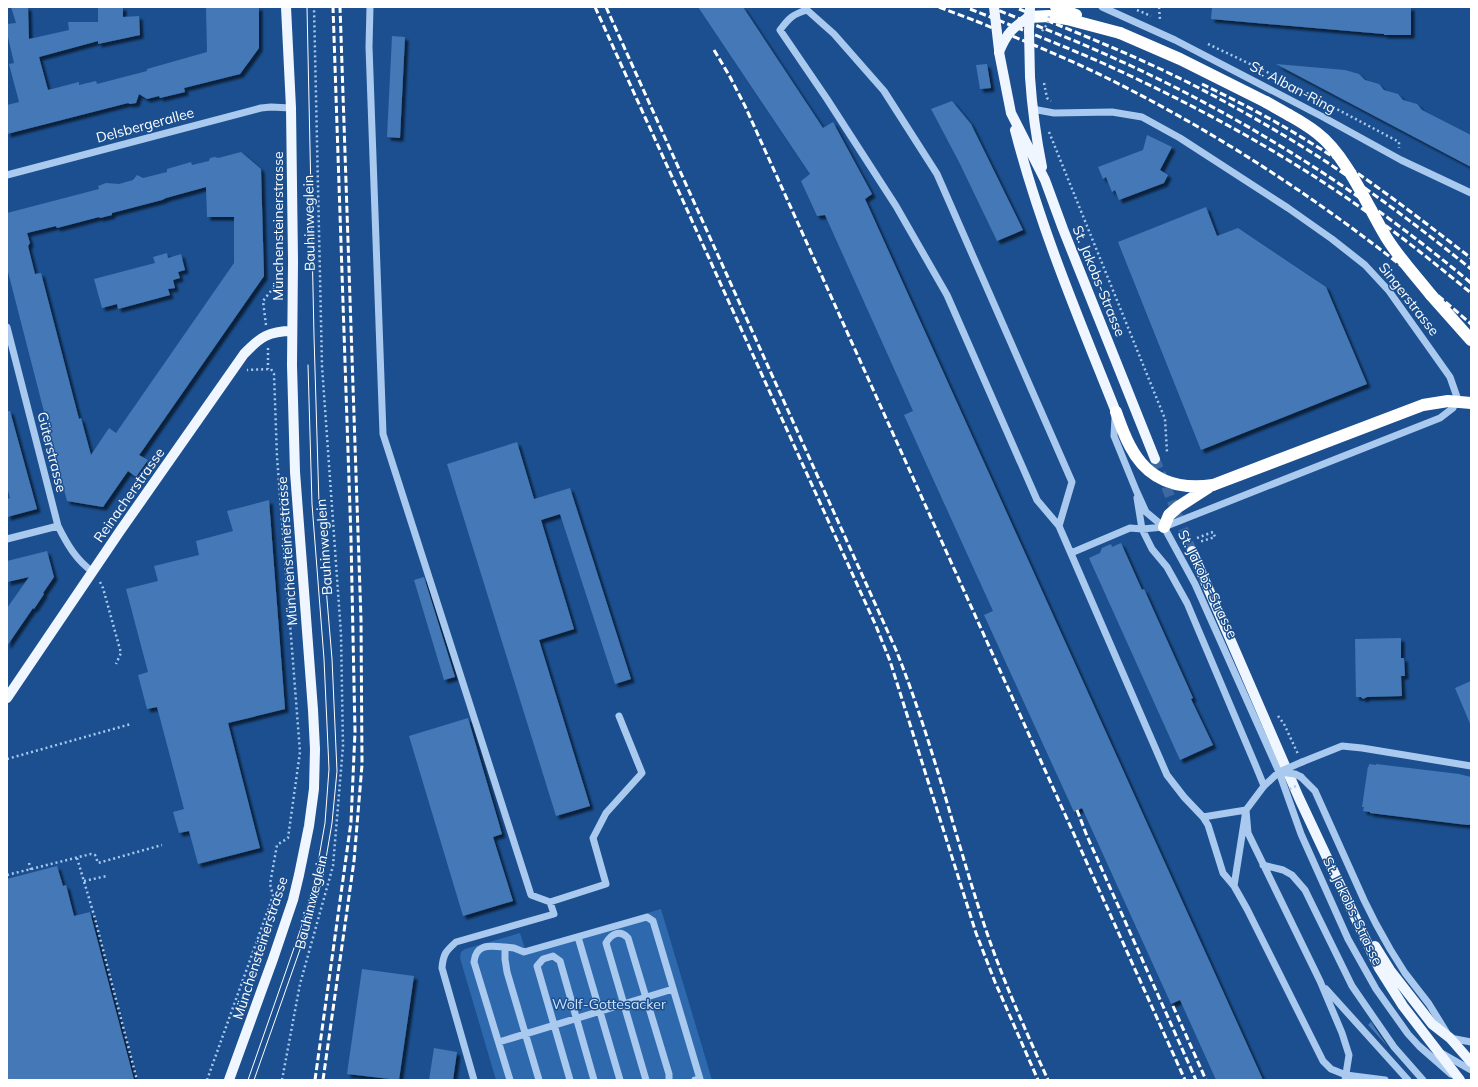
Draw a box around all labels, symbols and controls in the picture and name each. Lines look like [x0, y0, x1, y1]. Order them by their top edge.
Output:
street label: St. Alban-Ring [1247, 57, 1339, 117]
street label: Delsbergerallee [94, 103, 196, 147]
street label: Münchensteinerstrasse [269, 151, 287, 301]
street label: Bauhinweglein [299, 175, 319, 271]
street label: St. Jakobs-Strasse [1069, 223, 1129, 339]
street label: Singerstrasse [1375, 259, 1443, 339]
street label: Güterstrasse [33, 410, 71, 494]
street label: Reinacherstrasse [90, 444, 168, 546]
street label: Münchensteinerstrasse [273, 476, 301, 626]
street label: Bauhinweglein [312, 498, 336, 596]
street label: St. Jakobs-Strasse [1174, 527, 1242, 641]
street label: Bauhinweglein [291, 853, 331, 951]
street label: St. Jakobs-Strasse [1319, 854, 1387, 968]
street label: Münchensteinerstrasse [228, 874, 292, 1022]
park label: Wolf-Gottesacker [552, 995, 667, 1013]

